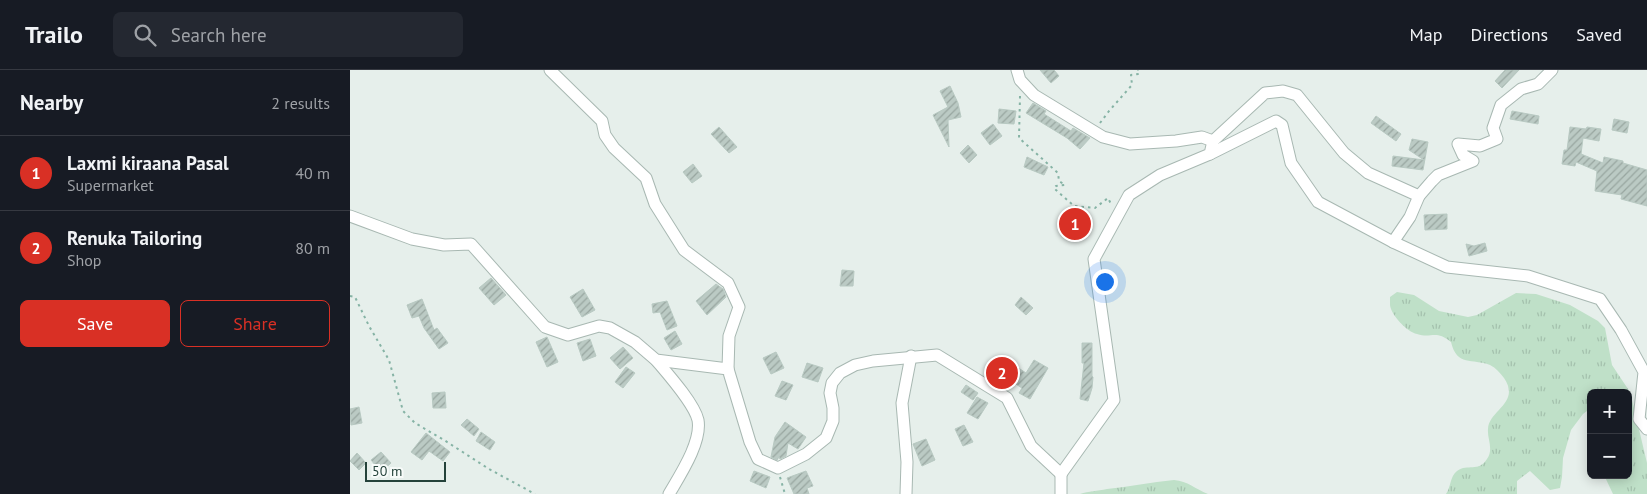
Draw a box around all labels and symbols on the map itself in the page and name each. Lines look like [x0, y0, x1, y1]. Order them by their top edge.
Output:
pin: 1 [1059, 205, 1091, 243]
your location [1092, 269, 1118, 295]
pin: 2 [986, 354, 1018, 392]
scale bar [365, 459, 446, 482]

